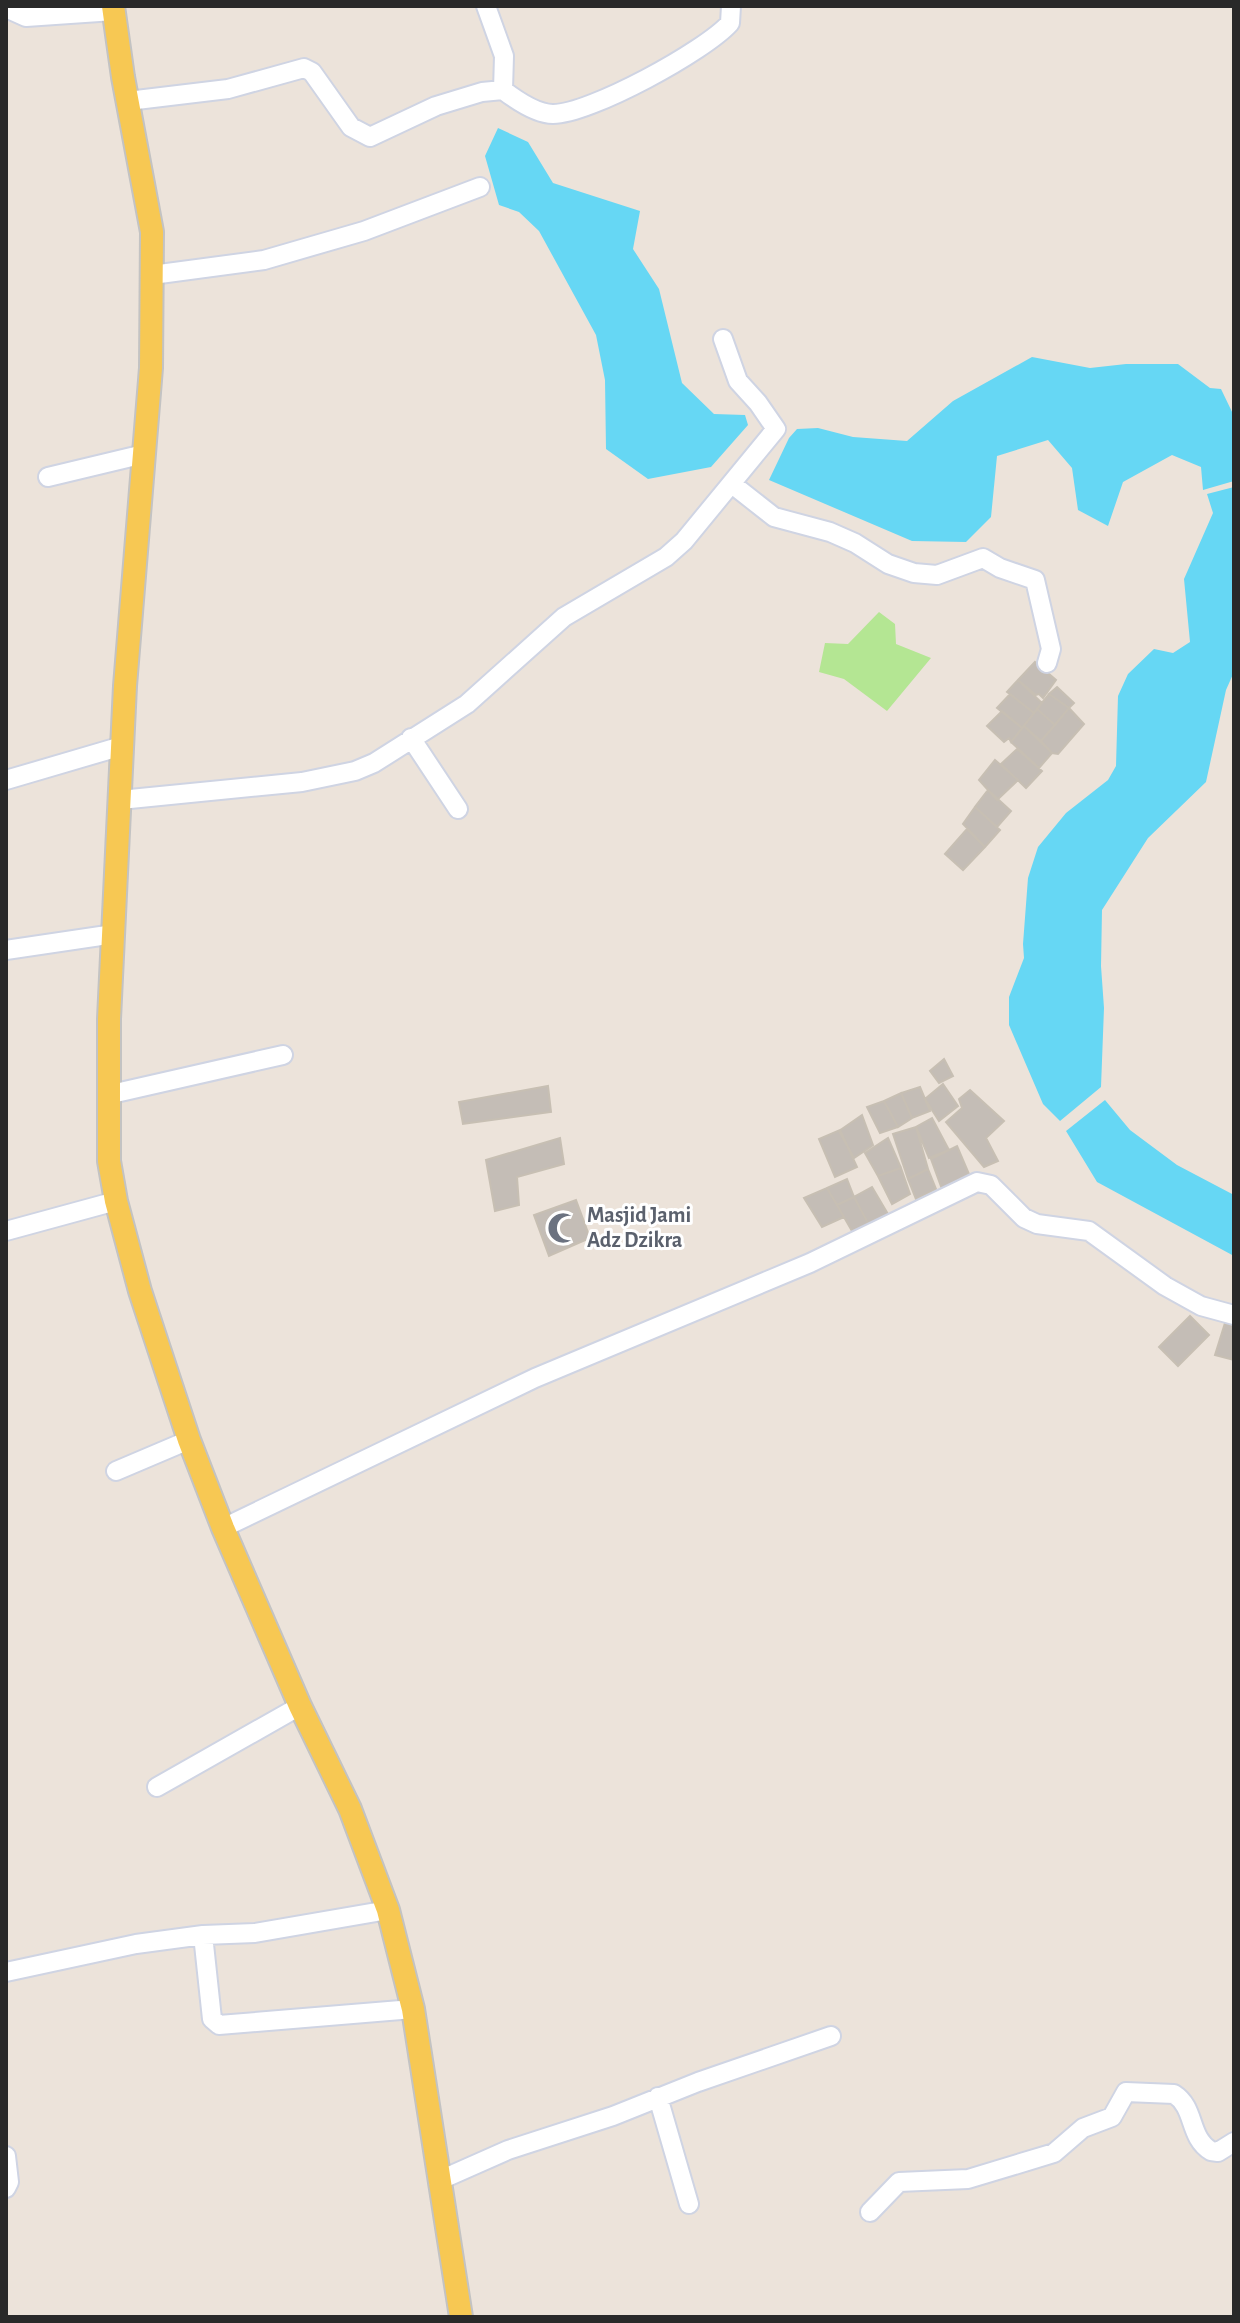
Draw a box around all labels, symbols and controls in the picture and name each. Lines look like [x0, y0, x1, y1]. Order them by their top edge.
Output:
place label: Masjid Jami Adz Dzikra [587, 1204, 691, 1251]
mosque icon: Masjid Jami Adz Dzikra [546, 1211, 580, 1245]

